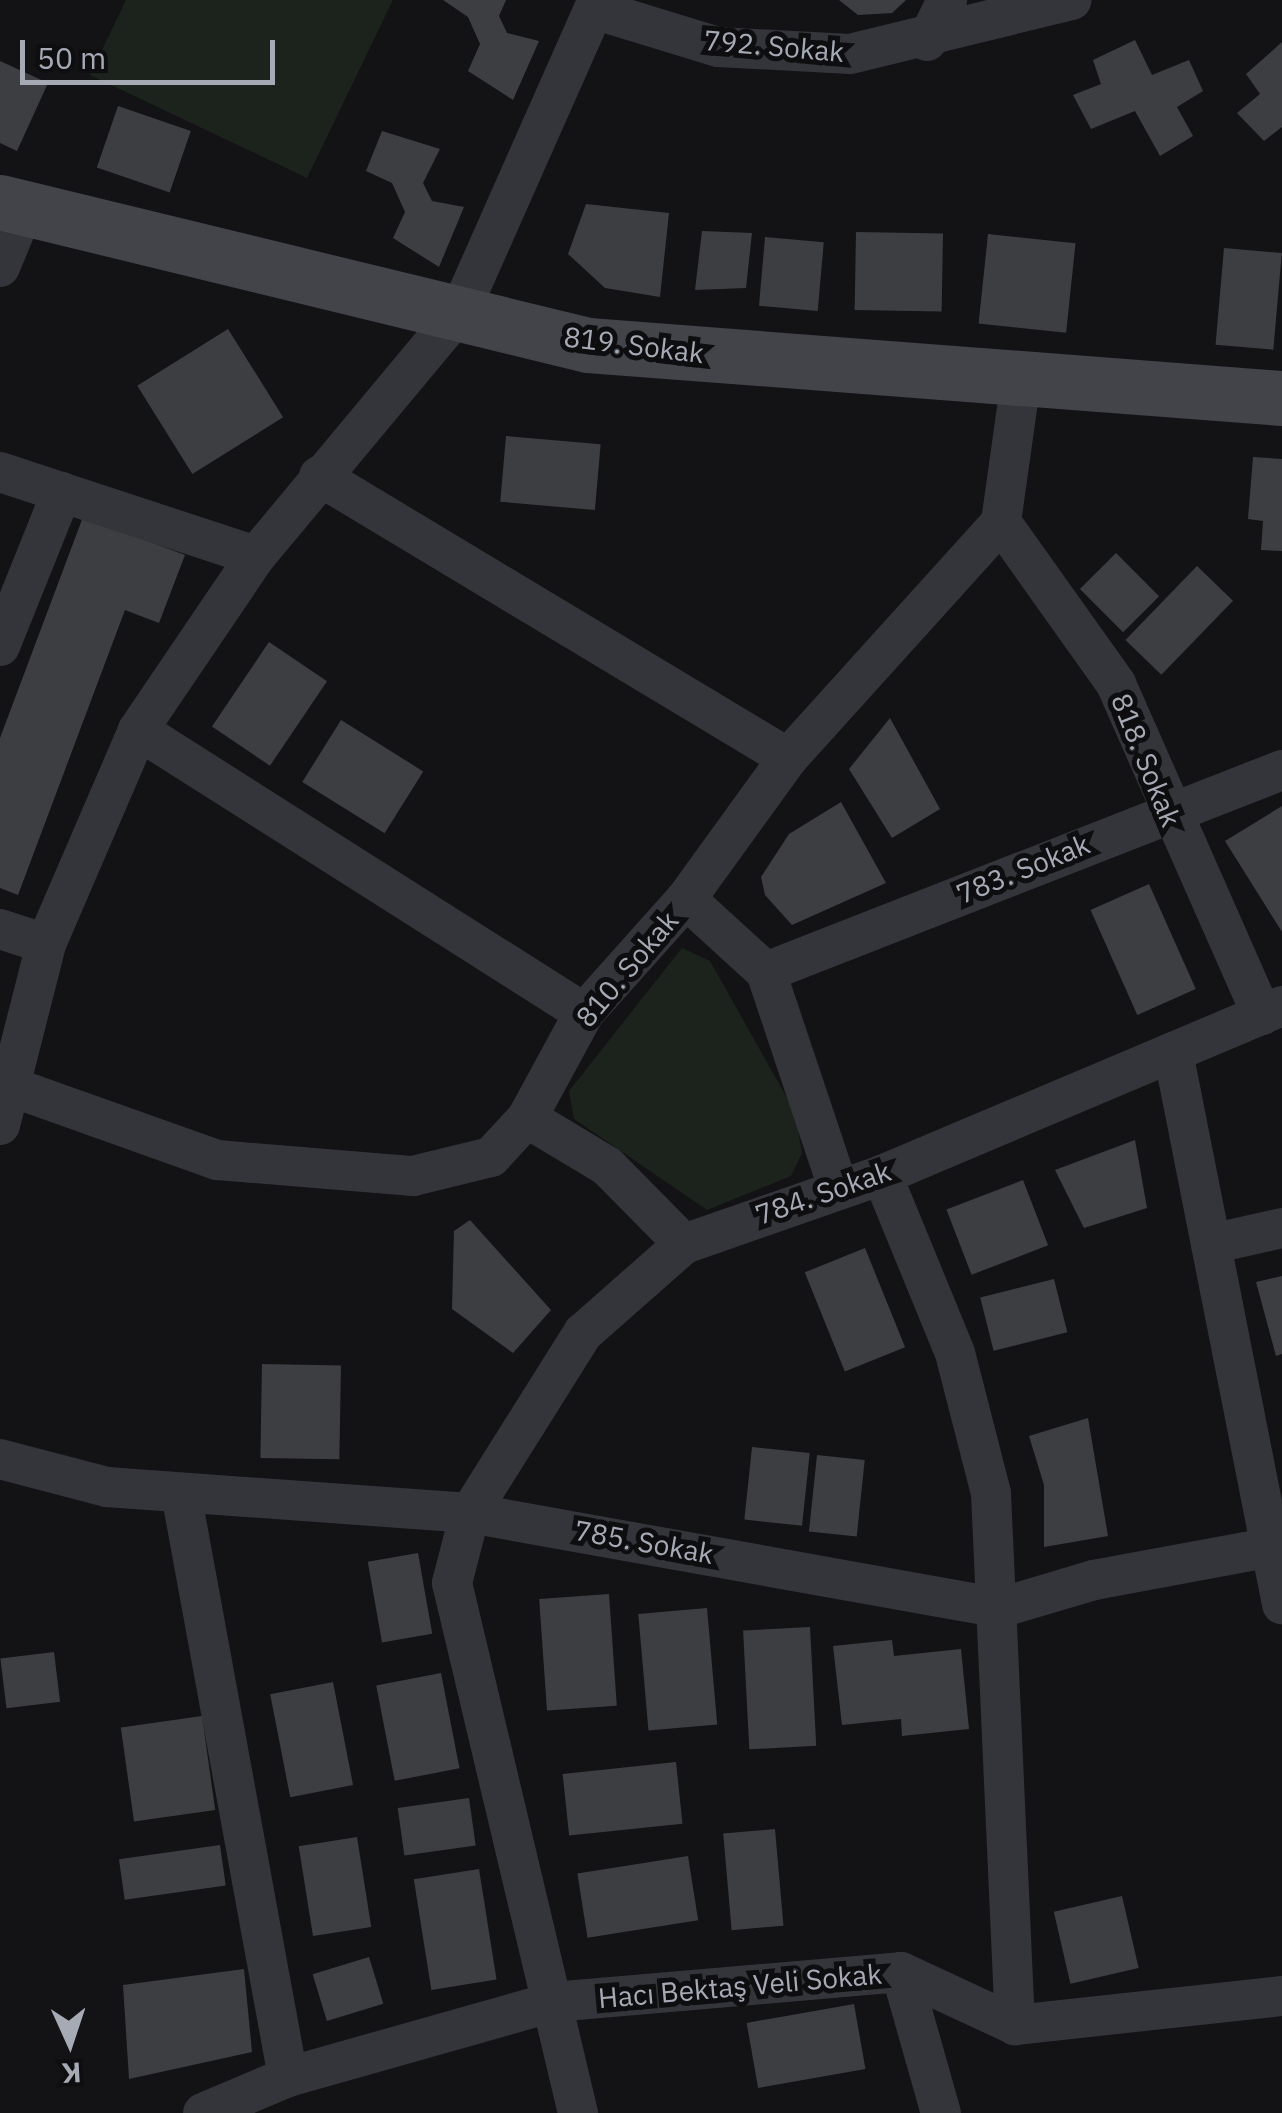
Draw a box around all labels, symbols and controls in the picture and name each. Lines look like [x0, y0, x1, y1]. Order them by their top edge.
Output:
scale bar [25, 20, 280, 82]
street label: 792. Sokak [702, 23, 846, 69]
text: 50 m [37, 38, 106, 77]
street label: 819. Sokak [562, 320, 706, 370]
street label: 818. Sokak [1104, 688, 1188, 832]
street label: 783. Sokak [951, 827, 1095, 911]
street label: 810. Sokak [569, 904, 685, 1034]
street label: 784. Sokak [751, 1154, 895, 1232]
street label: 785. Sokak [572, 1513, 716, 1571]
street label: Hacı Bektaş Veli Sokak [597, 1957, 883, 2015]
north arrow [20, 1993, 120, 2093]
text: K [61, 2054, 82, 2092]

